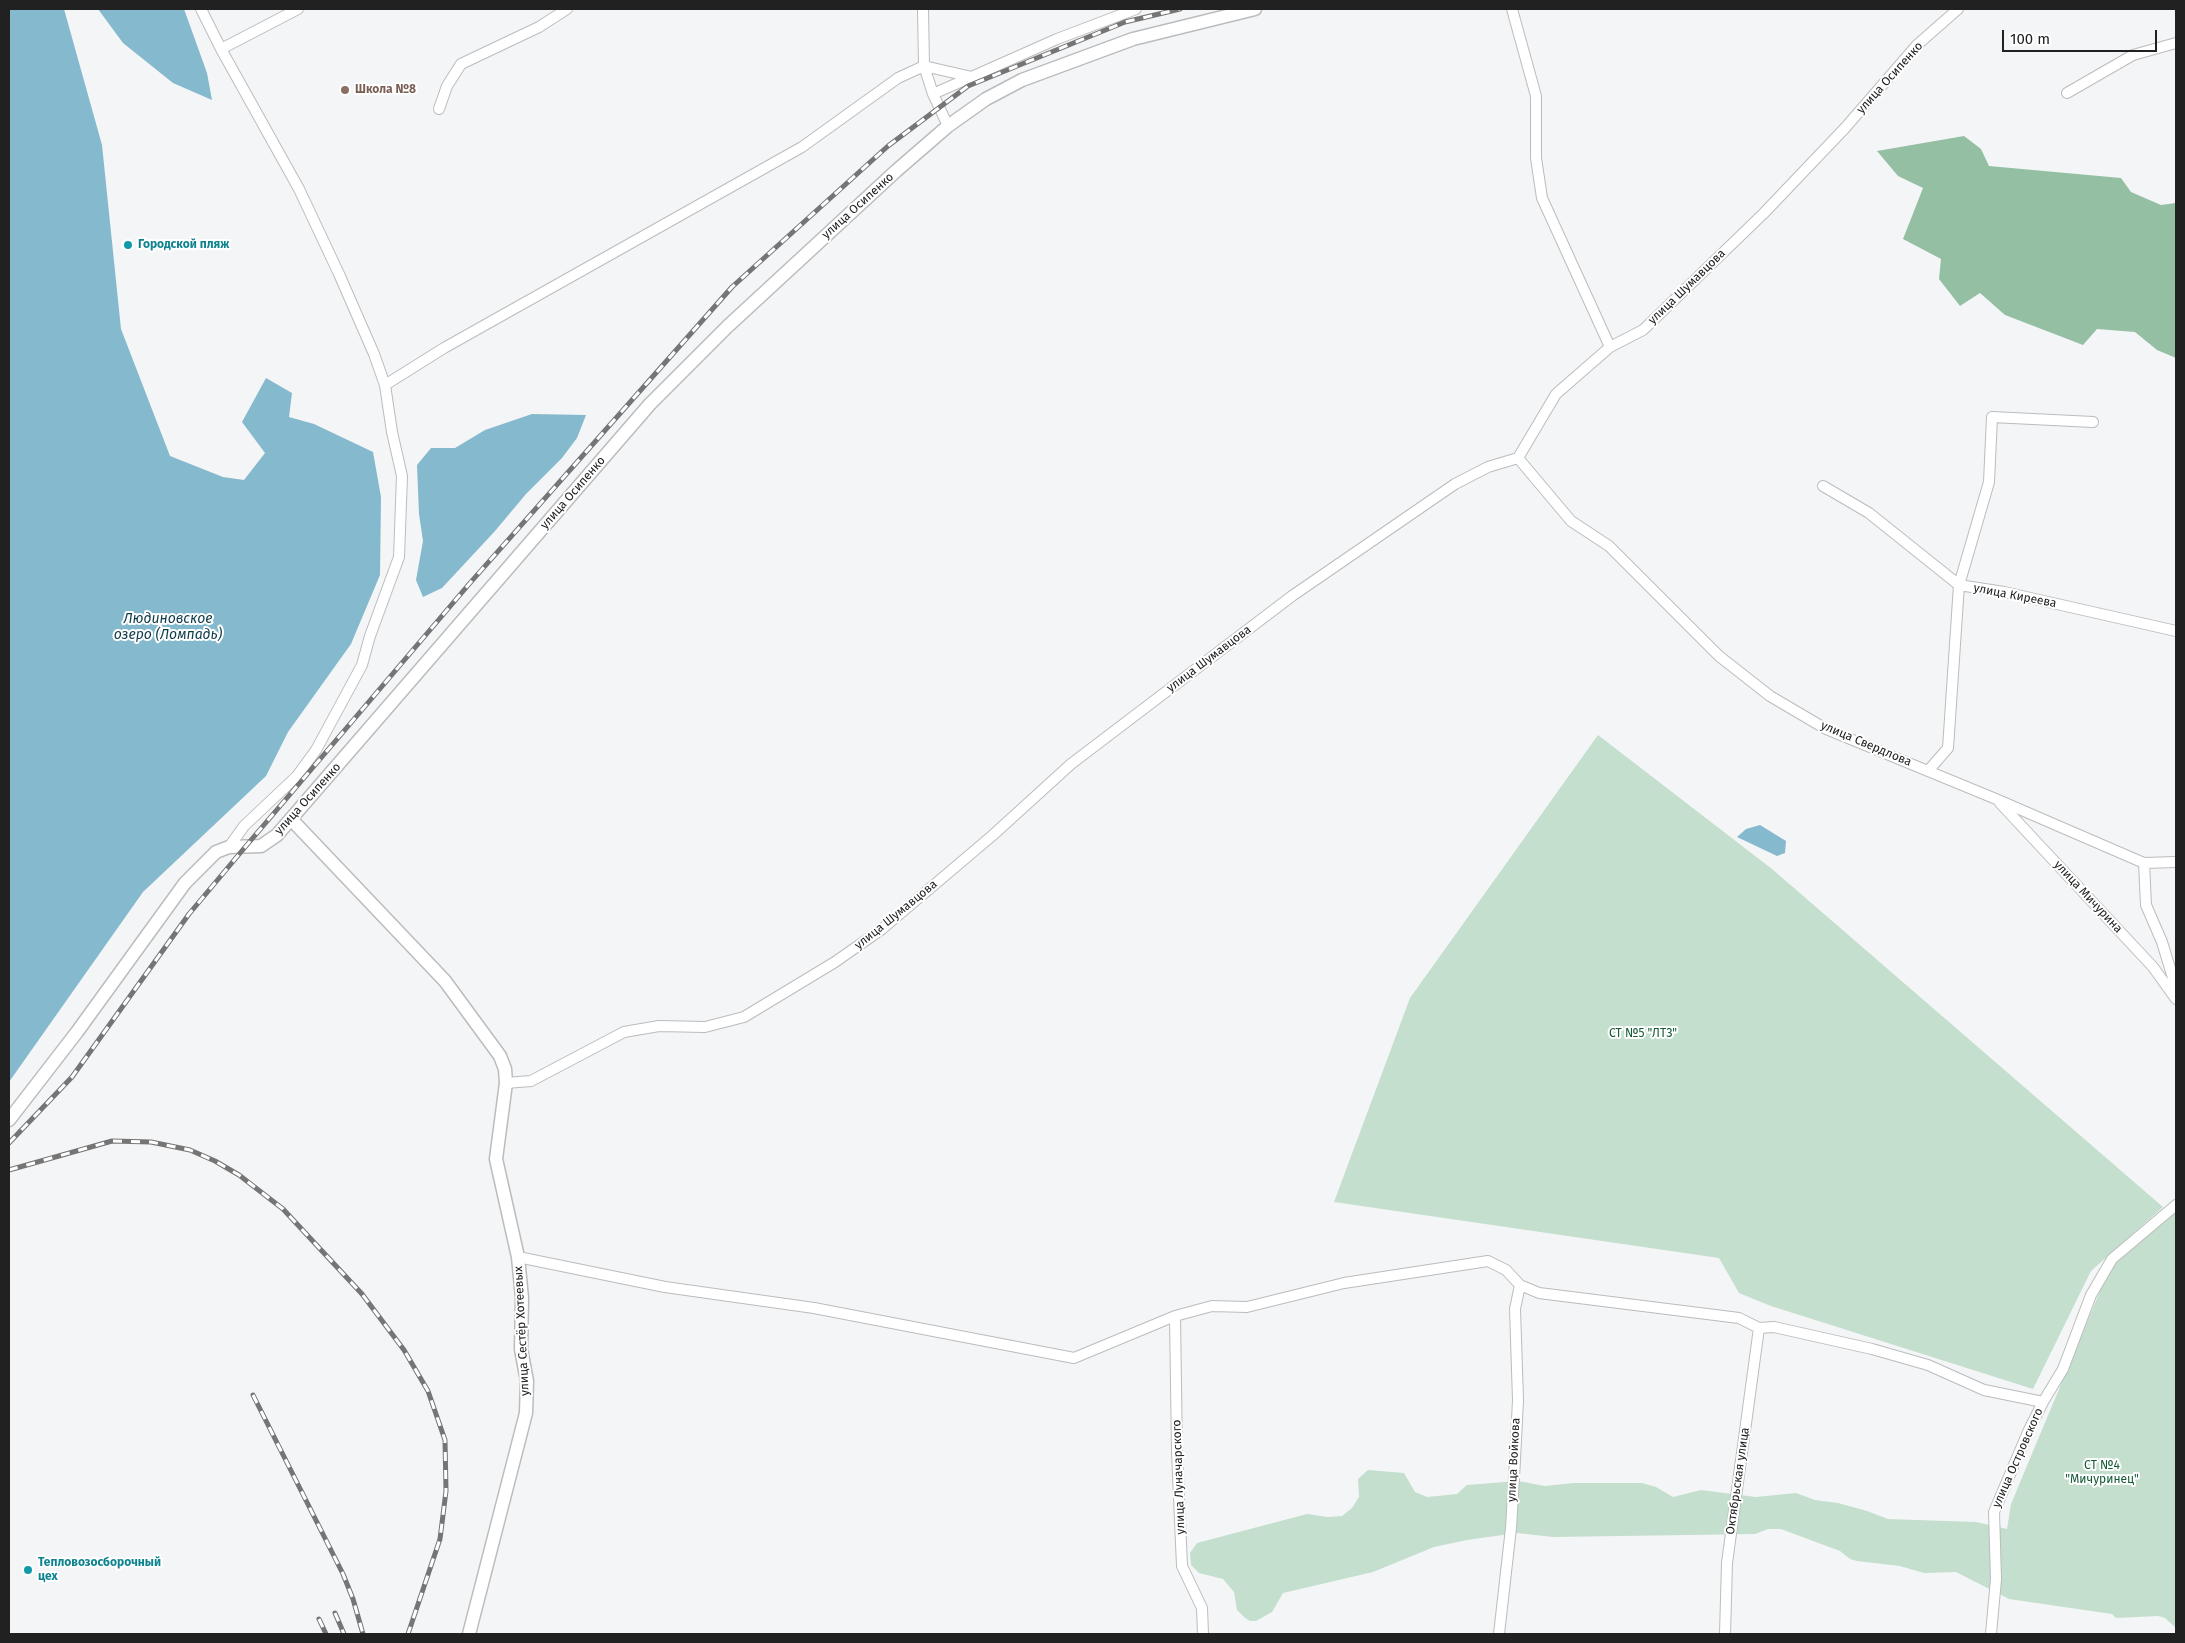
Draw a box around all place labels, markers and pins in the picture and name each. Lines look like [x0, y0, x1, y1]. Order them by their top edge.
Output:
place label: Школа №8 [355, 83, 416, 97]
marker: Школа №8 [339, 84, 351, 96]
place label: Городской пляж [138, 238, 229, 252]
marker: Городской пляж [122, 239, 134, 251]
place label: Тепловозосборочный цех [38, 1556, 161, 1584]
marker: Тепловозосборочный цех [22, 1564, 34, 1576]

